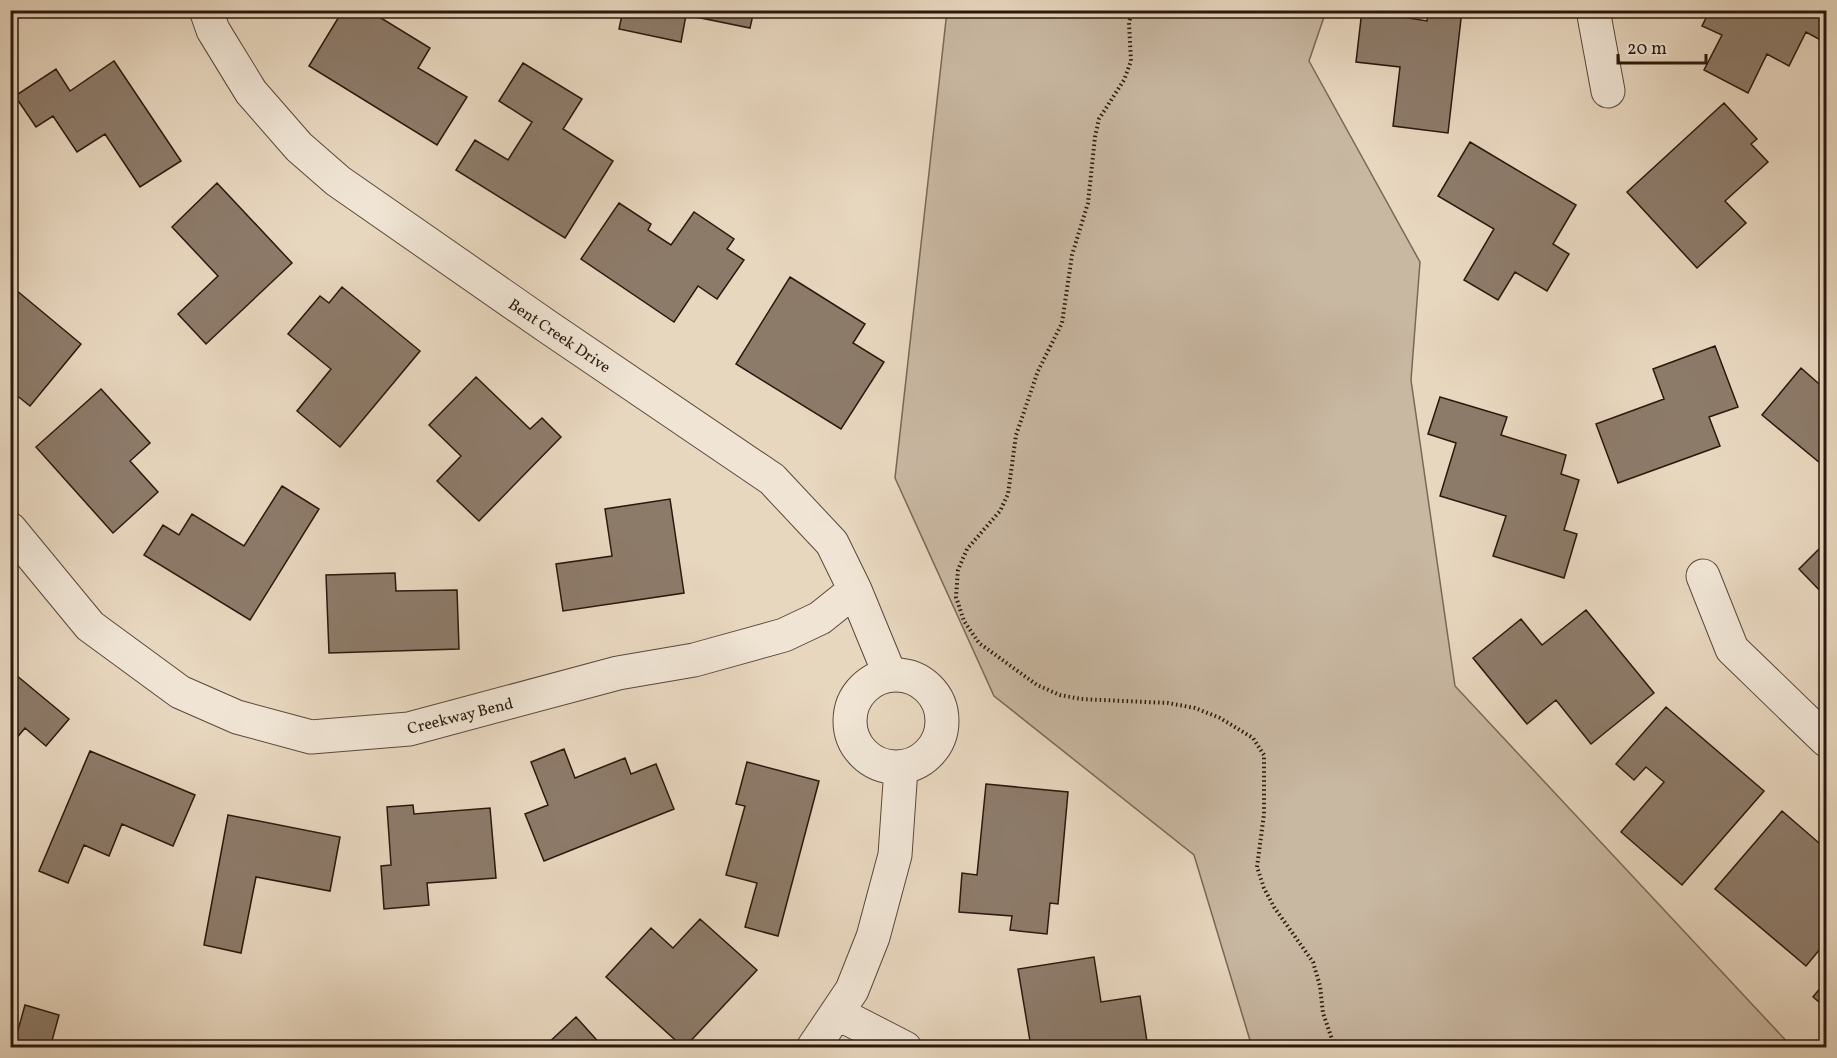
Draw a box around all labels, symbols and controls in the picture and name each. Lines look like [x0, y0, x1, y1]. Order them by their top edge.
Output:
scale bar [1618, 27, 1706, 65]
text: 20 m [1627, 37, 1667, 62]
street label: Bent Creek Drive [503, 294, 614, 379]
street label: Creekway Bend [405, 693, 516, 741]

